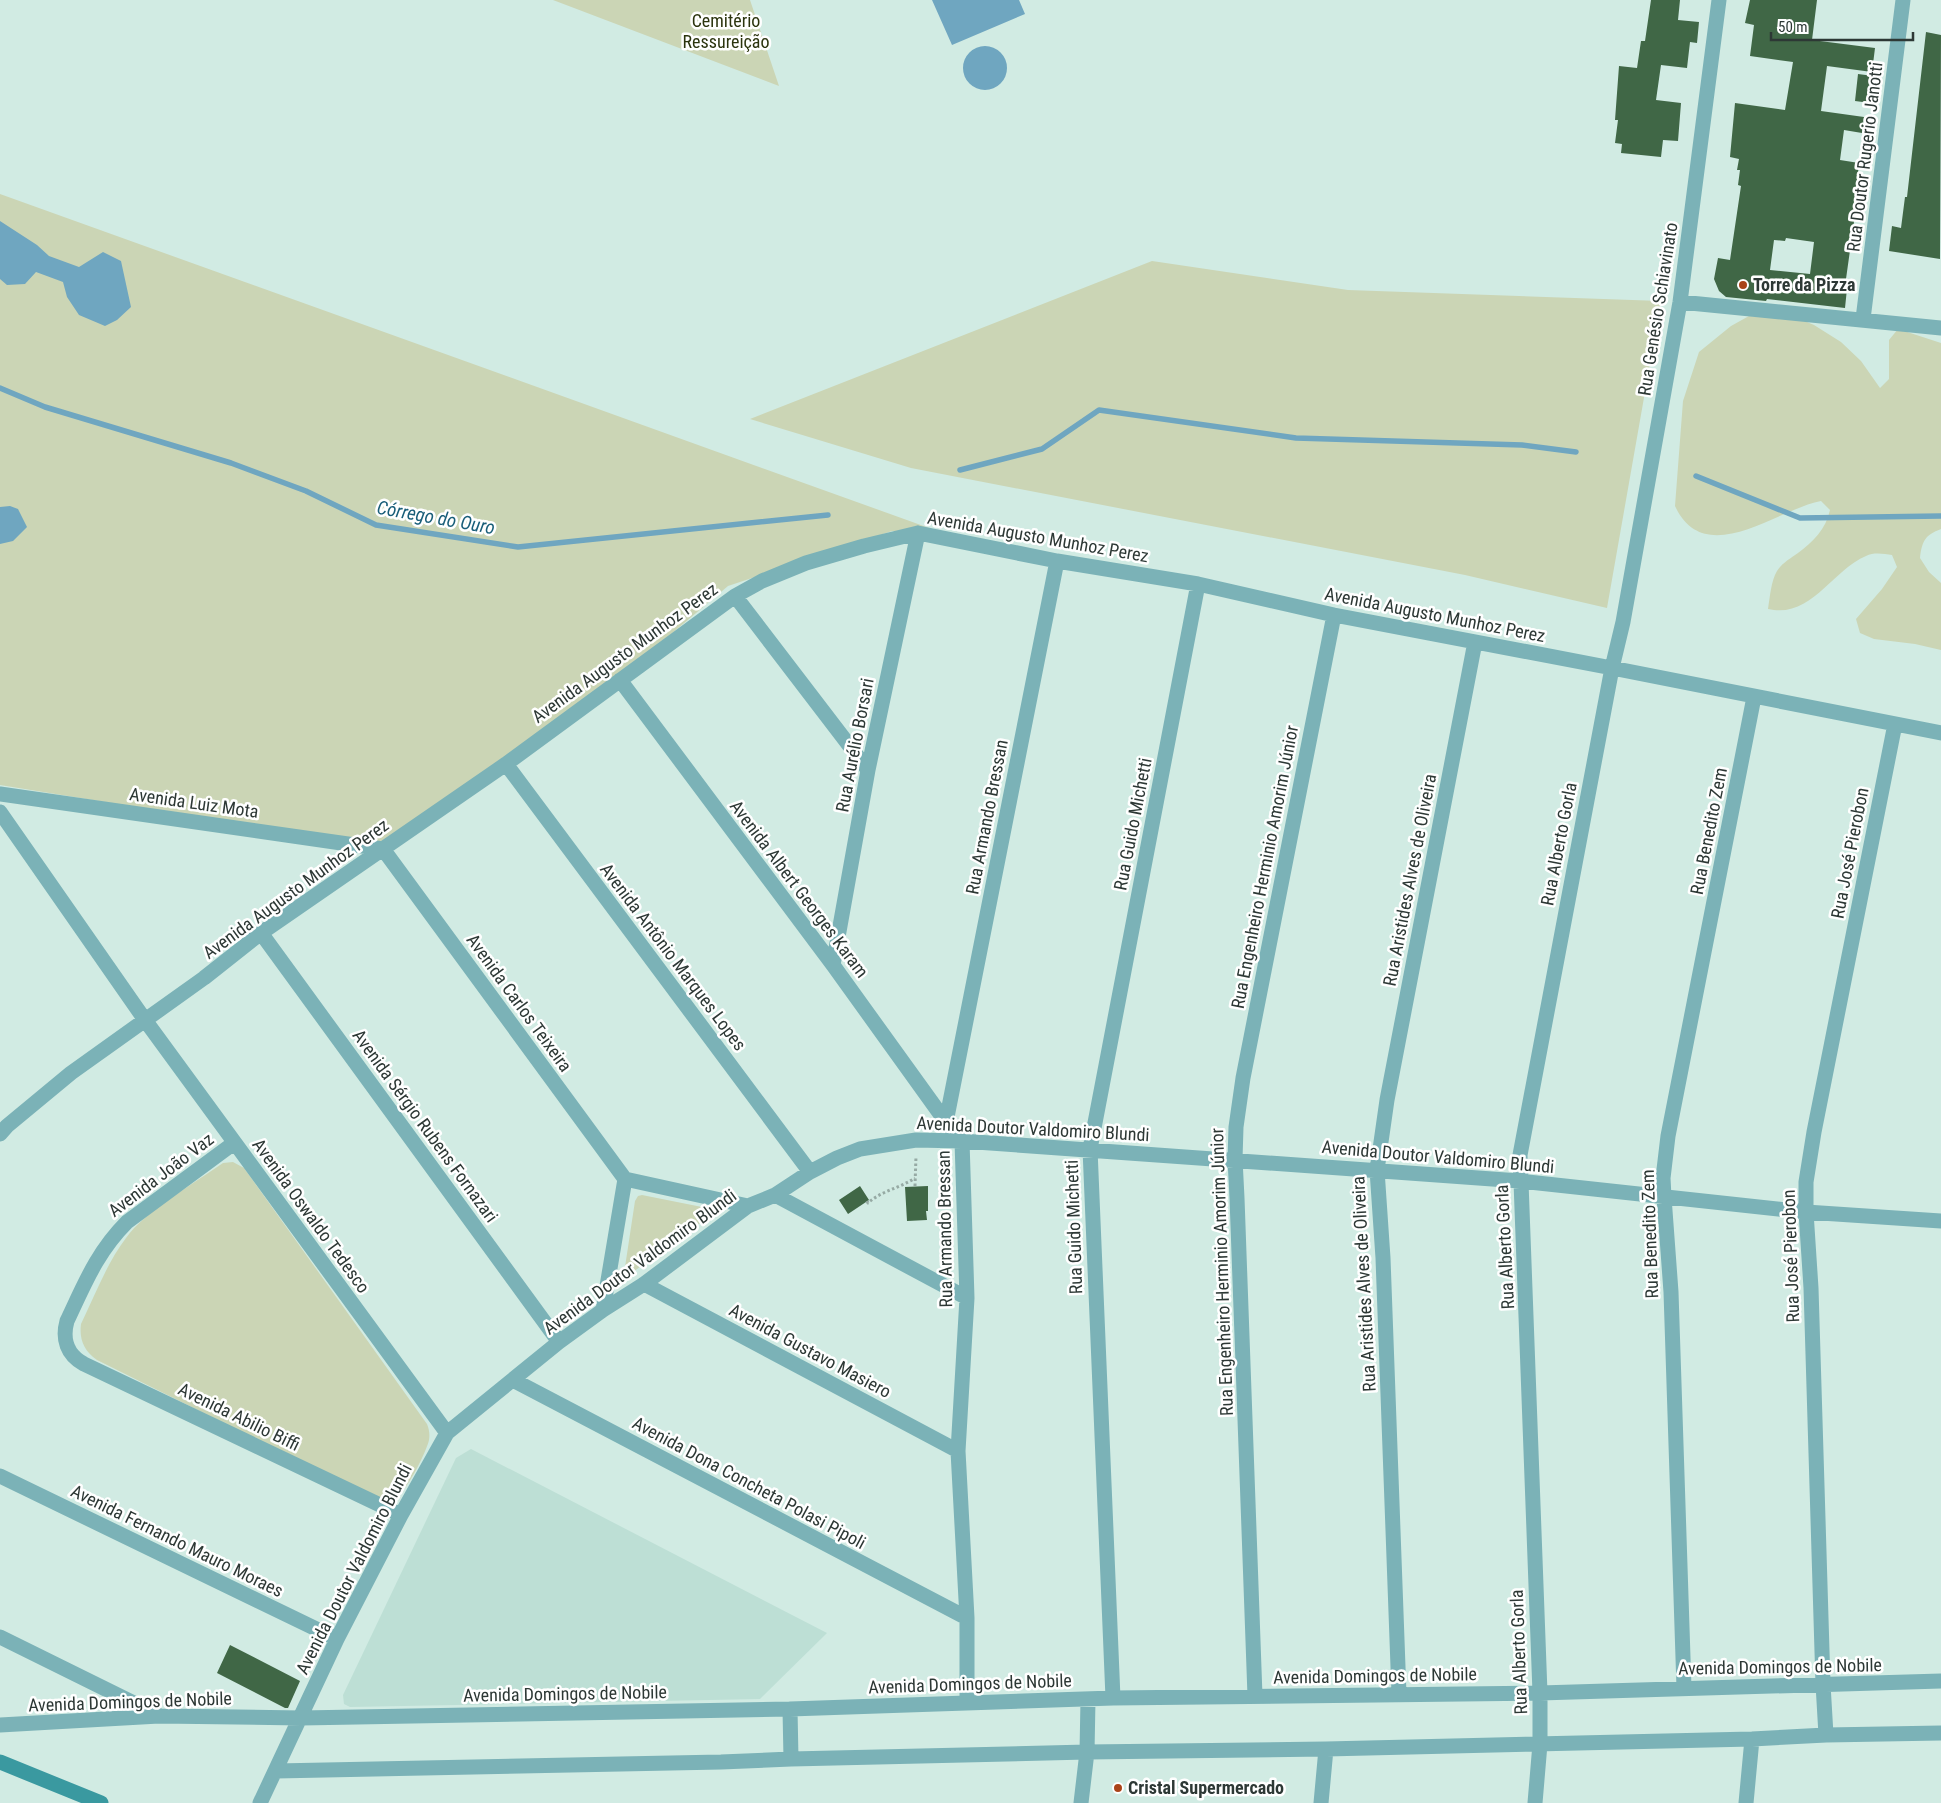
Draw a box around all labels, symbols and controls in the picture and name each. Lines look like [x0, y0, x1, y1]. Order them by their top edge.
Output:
park label: Cemitério Ressureição [683, 10, 769, 52]
scale bar [1771, 10, 1914, 42]
text: 50 m [1778, 18, 1808, 36]
street label: Rua Doutor Rugerio Janotti [1842, 61, 1887, 253]
street label: Rua Genésio Schiavinato [1633, 221, 1682, 397]
place label: Torre da Pizza [1753, 274, 1856, 295]
marker: Torre da Pizza [1737, 279, 1749, 291]
water label: Córrego do Ouro [375, 496, 497, 539]
street label: Avenida Augusto Munhoz Perez [926, 507, 1150, 566]
street label: Avenida Augusto Munhoz Perez [528, 578, 722, 727]
street label: Avenida Augusto Munhoz Perez [1323, 583, 1547, 646]
street label: Rua Aurélio Borsari [831, 676, 878, 814]
street label: Rua Engenheiro Herminio Amorim Júnior [1227, 723, 1302, 1010]
street label: Rua Armando Bressan [961, 738, 1012, 896]
street label: Rua Guido Michetti [1109, 756, 1156, 892]
street label: Rua Benedito Zem [1686, 766, 1731, 896]
street label: Rua Aristides Alves de Oliveira [1379, 772, 1440, 988]
street label: Rua Alberto Gorla [1536, 781, 1581, 907]
street label: Avenida Luiz Mota [128, 783, 260, 822]
street label: Rua José Pierobon [1827, 786, 1873, 920]
street label: Avenida Albert Georges Karam [726, 796, 873, 981]
street label: Avenida Augusto Munhoz Perez [199, 814, 393, 963]
street label: Avenida Antônio Marques Lopes [596, 859, 751, 1054]
street label: Avenida Carlos Teixeira [462, 930, 576, 1076]
street label: Avenida Sérgio Rubens Fornazari [348, 1025, 502, 1226]
street label: Avenida Doutor Valdomiro Blundi [916, 1112, 1150, 1145]
street label: Rua Engenheiro Herminio Amorim Júnior [1206, 1127, 1237, 1416]
street label: Avenida João Vaz [104, 1128, 217, 1221]
street label: Avenida Oswaldo Tedesco [248, 1134, 374, 1297]
street label: Avenida Doutor Valdomiro Blundi [1321, 1136, 1555, 1177]
street label: Rua Armando Bressan [933, 1150, 956, 1308]
street label: Rua Guido Michetti [1061, 1159, 1086, 1295]
street label: Rua Benedito Zem [1637, 1169, 1662, 1299]
street label: Rua Aristides Alves de Oliveira [1347, 1176, 1380, 1392]
street label: Rua Alberto Gorla [1491, 1184, 1518, 1310]
street label: Avenida Doutor Valdomiro Blundi [539, 1185, 740, 1339]
street label: Rua José Pierobon [1778, 1189, 1803, 1323]
street label: Avenida Gustavo Masiero [726, 1299, 895, 1402]
street label: Avenida Abilio Biffi [175, 1378, 303, 1455]
street label: Avenida Dona Concheta Polasi Pipoli [629, 1412, 869, 1553]
street label: Avenida Doutor Valdomiro Blundi [291, 1460, 416, 1677]
street label: Avenida Fernando Mauro Moraes [68, 1480, 287, 1601]
street label: Rua Alberto Gorla [1506, 1589, 1531, 1715]
street label: Avenida Domingos de Nobile [1678, 1654, 1882, 1679]
street label: Avenida Domingos de Nobile [1273, 1663, 1477, 1688]
street label: Avenida Domingos de Nobile [868, 1669, 1072, 1698]
street label: Avenida Domingos de Nobile [463, 1681, 667, 1706]
street label: Avenida Domingos de Nobile [28, 1687, 232, 1716]
place label: Cristal Supermercado [1128, 1777, 1284, 1798]
marker: Cristal Supermercado [1112, 1782, 1124, 1794]

